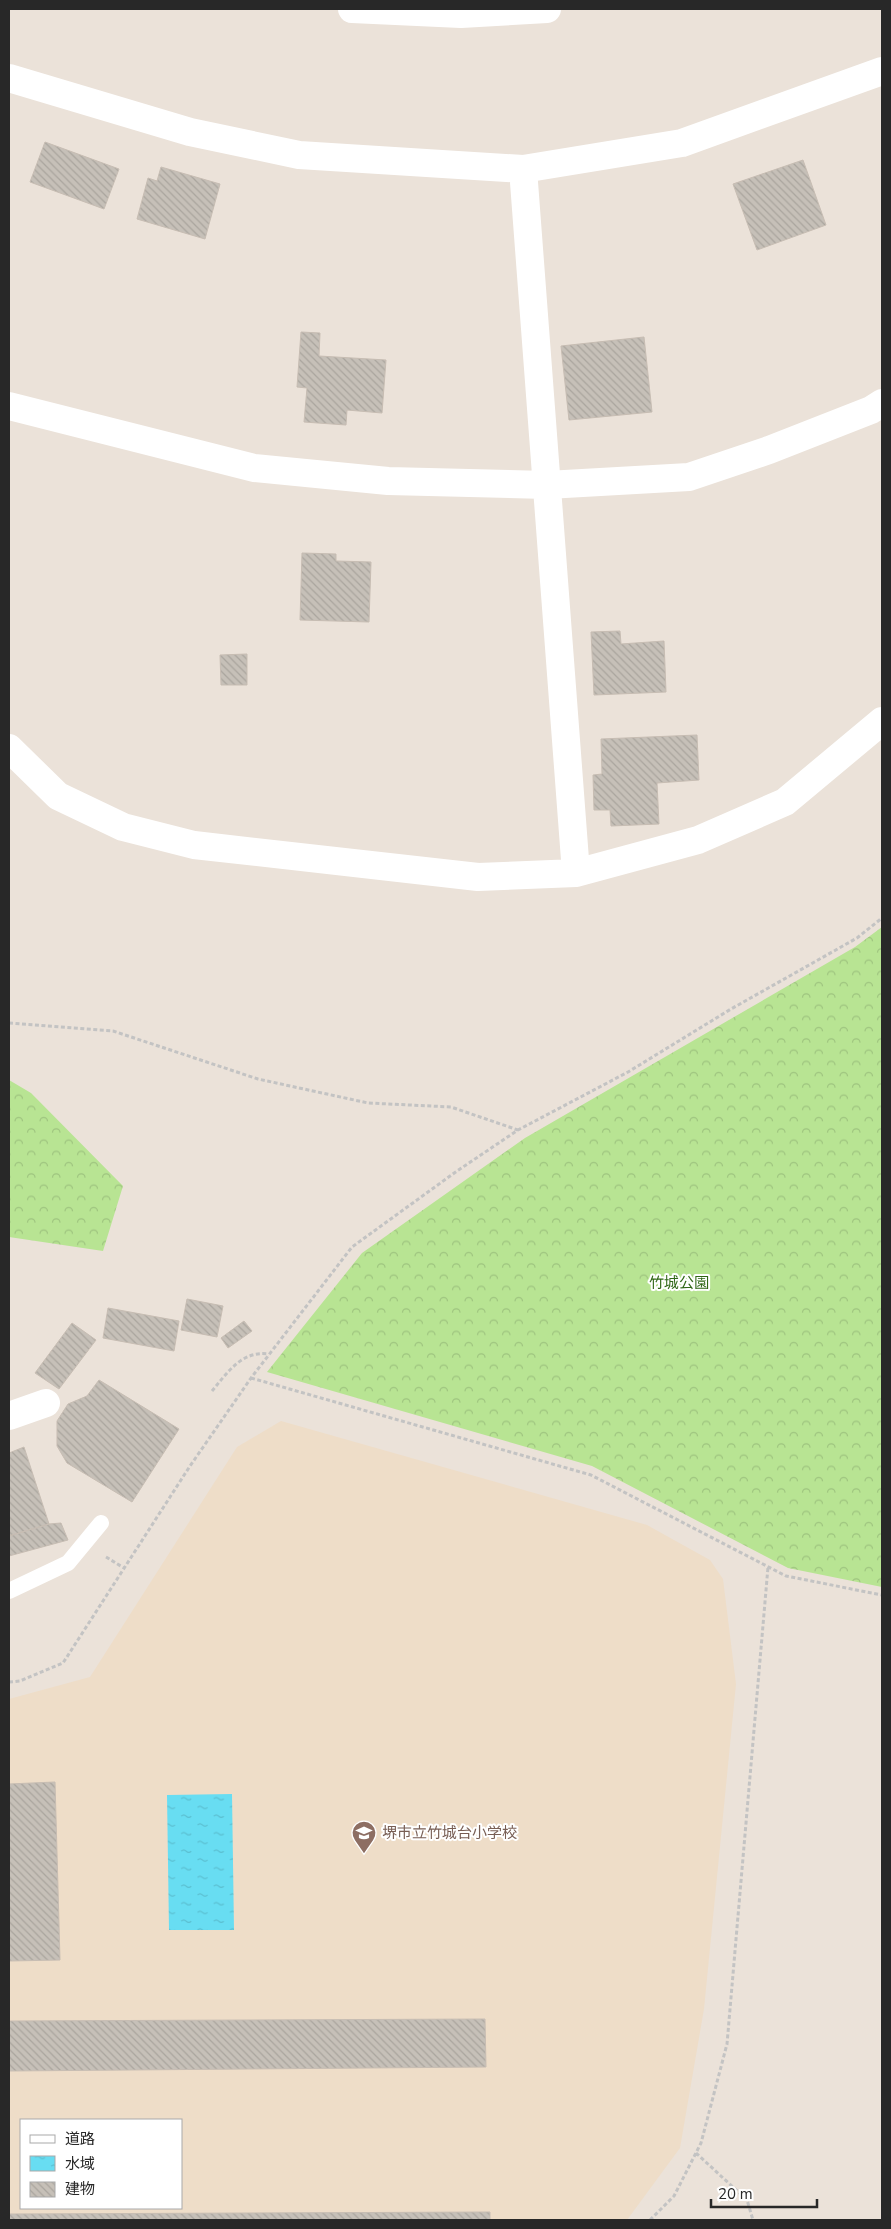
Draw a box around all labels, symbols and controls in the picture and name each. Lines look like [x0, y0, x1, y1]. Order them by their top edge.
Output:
park label: 竹城公園 [649, 1273, 709, 1293]
school or university icon: 堺市立竹城台小学校 [351, 1820, 377, 1854]
place label: 堺市立竹城台小学校 [382, 1823, 517, 1843]
legend [20, 2119, 182, 2209]
text: 道路 [65, 2129, 95, 2149]
text: 水域 [65, 2154, 95, 2174]
scale bar [711, 2176, 817, 2208]
text: 建物 [65, 2179, 95, 2199]
text: 20 m [718, 2184, 753, 2204]

